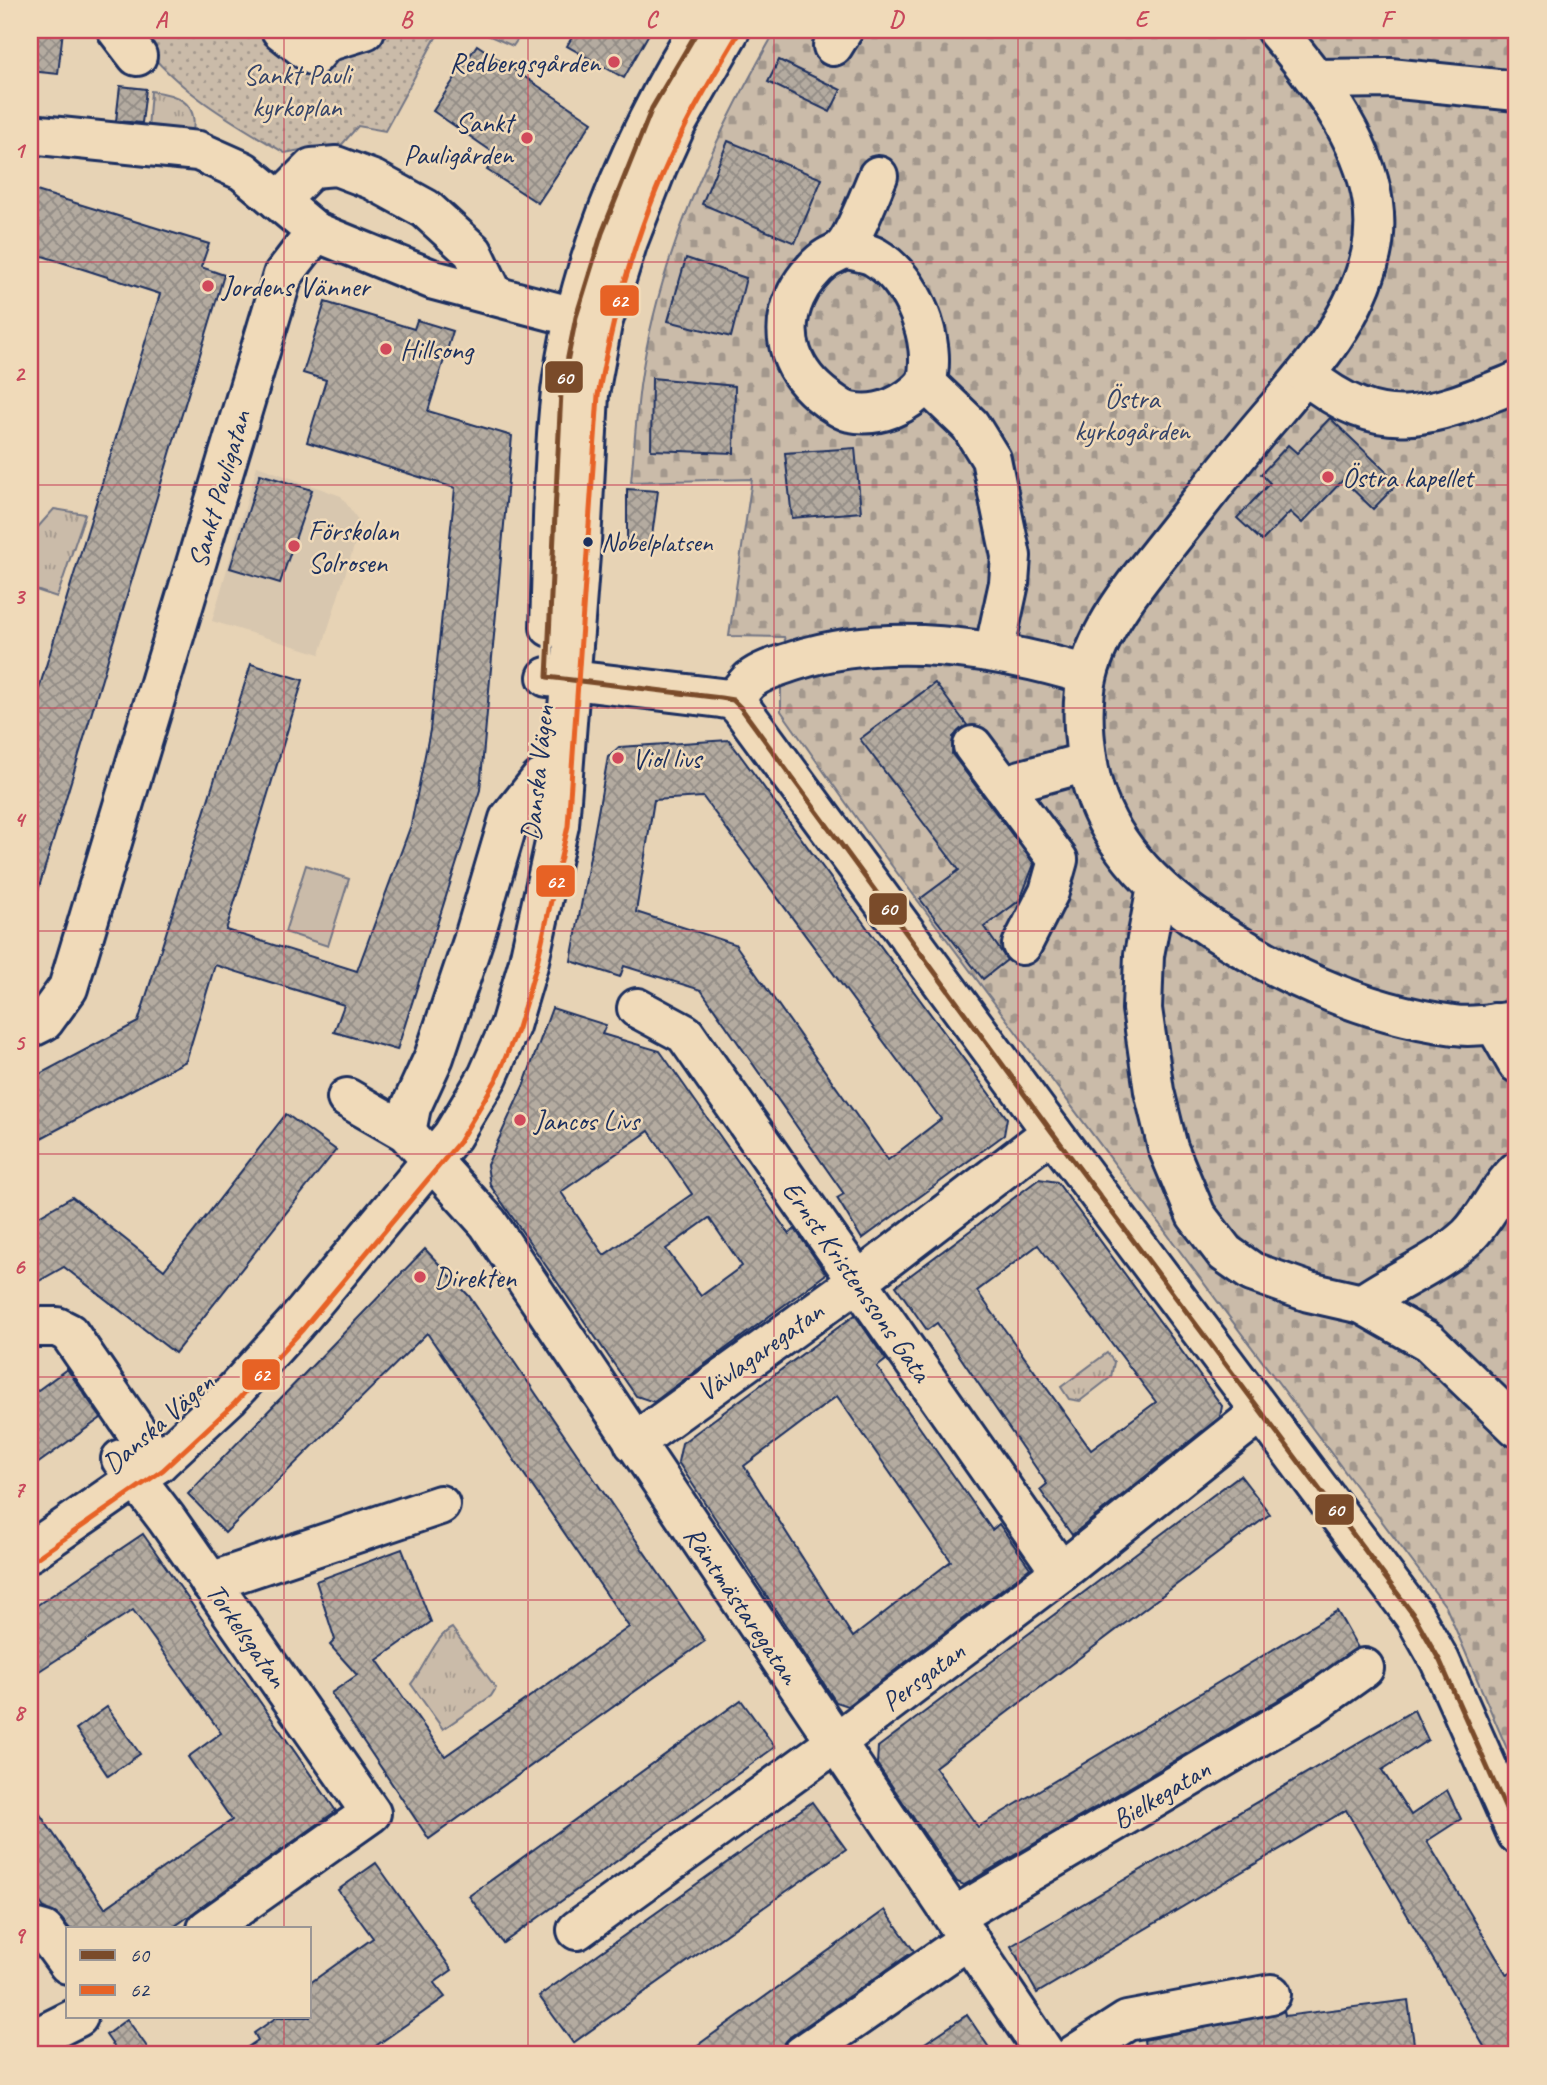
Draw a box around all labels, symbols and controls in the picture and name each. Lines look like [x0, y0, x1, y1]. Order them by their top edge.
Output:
text: A [155, 5, 169, 34]
text: B [400, 5, 414, 34]
text: C [646, 5, 660, 34]
text: D [889, 5, 905, 34]
text: E [1135, 5, 1151, 34]
text: F [1381, 5, 1397, 34]
place label: Redbergsgården [449, 45, 601, 80]
marker: Redbergsgården [606, 54, 622, 70]
park label: Sankt Pauli kyrkoplan [243, 57, 355, 124]
place label: Sankt Pauligården [404, 105, 517, 172]
marker: Sankt Pauligården [519, 130, 535, 146]
text: 1 [14, 136, 27, 165]
place label: Jordens Vänner [220, 269, 372, 304]
marker: Jordens Vänner [200, 278, 216, 294]
line badge: 62 [599, 284, 640, 317]
text: 62 [610, 289, 630, 313]
place label: Hillsong [400, 332, 475, 367]
marker: Hillsong [378, 341, 394, 357]
text: 2 [14, 359, 27, 388]
line badge: 60 [544, 360, 584, 394]
text: 60 [555, 366, 575, 390]
park label: Östra kyrkogården [1074, 381, 1191, 448]
street label: Sankt Pauligatan [180, 405, 259, 572]
place label: Östra kapellet [1342, 460, 1475, 495]
marker: Östra kapellet [1320, 469, 1336, 485]
place label: Förskolan Solrosen [308, 513, 399, 580]
place label: Nobelplatsen [601, 526, 714, 559]
marker: Nobelplatsen [581, 535, 595, 549]
marker: Förskolan Solrosen [286, 538, 302, 554]
text: 3 [14, 582, 27, 611]
street label: Danska Vägen [512, 703, 562, 843]
place label: Viol livs [632, 741, 704, 776]
marker: Viol livs [610, 750, 626, 766]
text: 4 [14, 805, 27, 834]
line badge: 62 [535, 864, 576, 898]
text: 62 [546, 870, 566, 894]
line badge: 60 [868, 892, 908, 926]
text: 60 [879, 897, 899, 921]
text: 5 [14, 1028, 26, 1057]
place label: Jancos Livs [532, 1103, 642, 1138]
marker: Jancos Livs [512, 1112, 528, 1128]
street label: Ernst Kristenssons Gata [775, 1174, 940, 1390]
text: 6 [14, 1252, 27, 1281]
place label: Direkten [434, 1260, 518, 1295]
marker: Direkten [412, 1269, 428, 1285]
street label: Vävlagaregatan [690, 1293, 831, 1409]
line badge: 62 [241, 1358, 281, 1391]
text: 62 [252, 1363, 272, 1387]
street label: Danska Vägen [95, 1365, 221, 1481]
text: 7 [14, 1475, 27, 1504]
line badge: 60 [1314, 1493, 1355, 1526]
text: 60 [1326, 1498, 1346, 1522]
street label: Räntmästaregatan [676, 1519, 808, 1692]
street label: Torkelsgatan [198, 1576, 296, 1695]
street label: Persgatan [874, 1633, 972, 1719]
text: 8 [14, 1698, 27, 1727]
street label: Bielkegatan [1105, 1751, 1217, 1837]
text: 9 [14, 1921, 27, 1950]
legend [66, 1927, 312, 2018]
text: 60 [130, 1942, 150, 1968]
text: 62 [130, 1977, 150, 2003]

